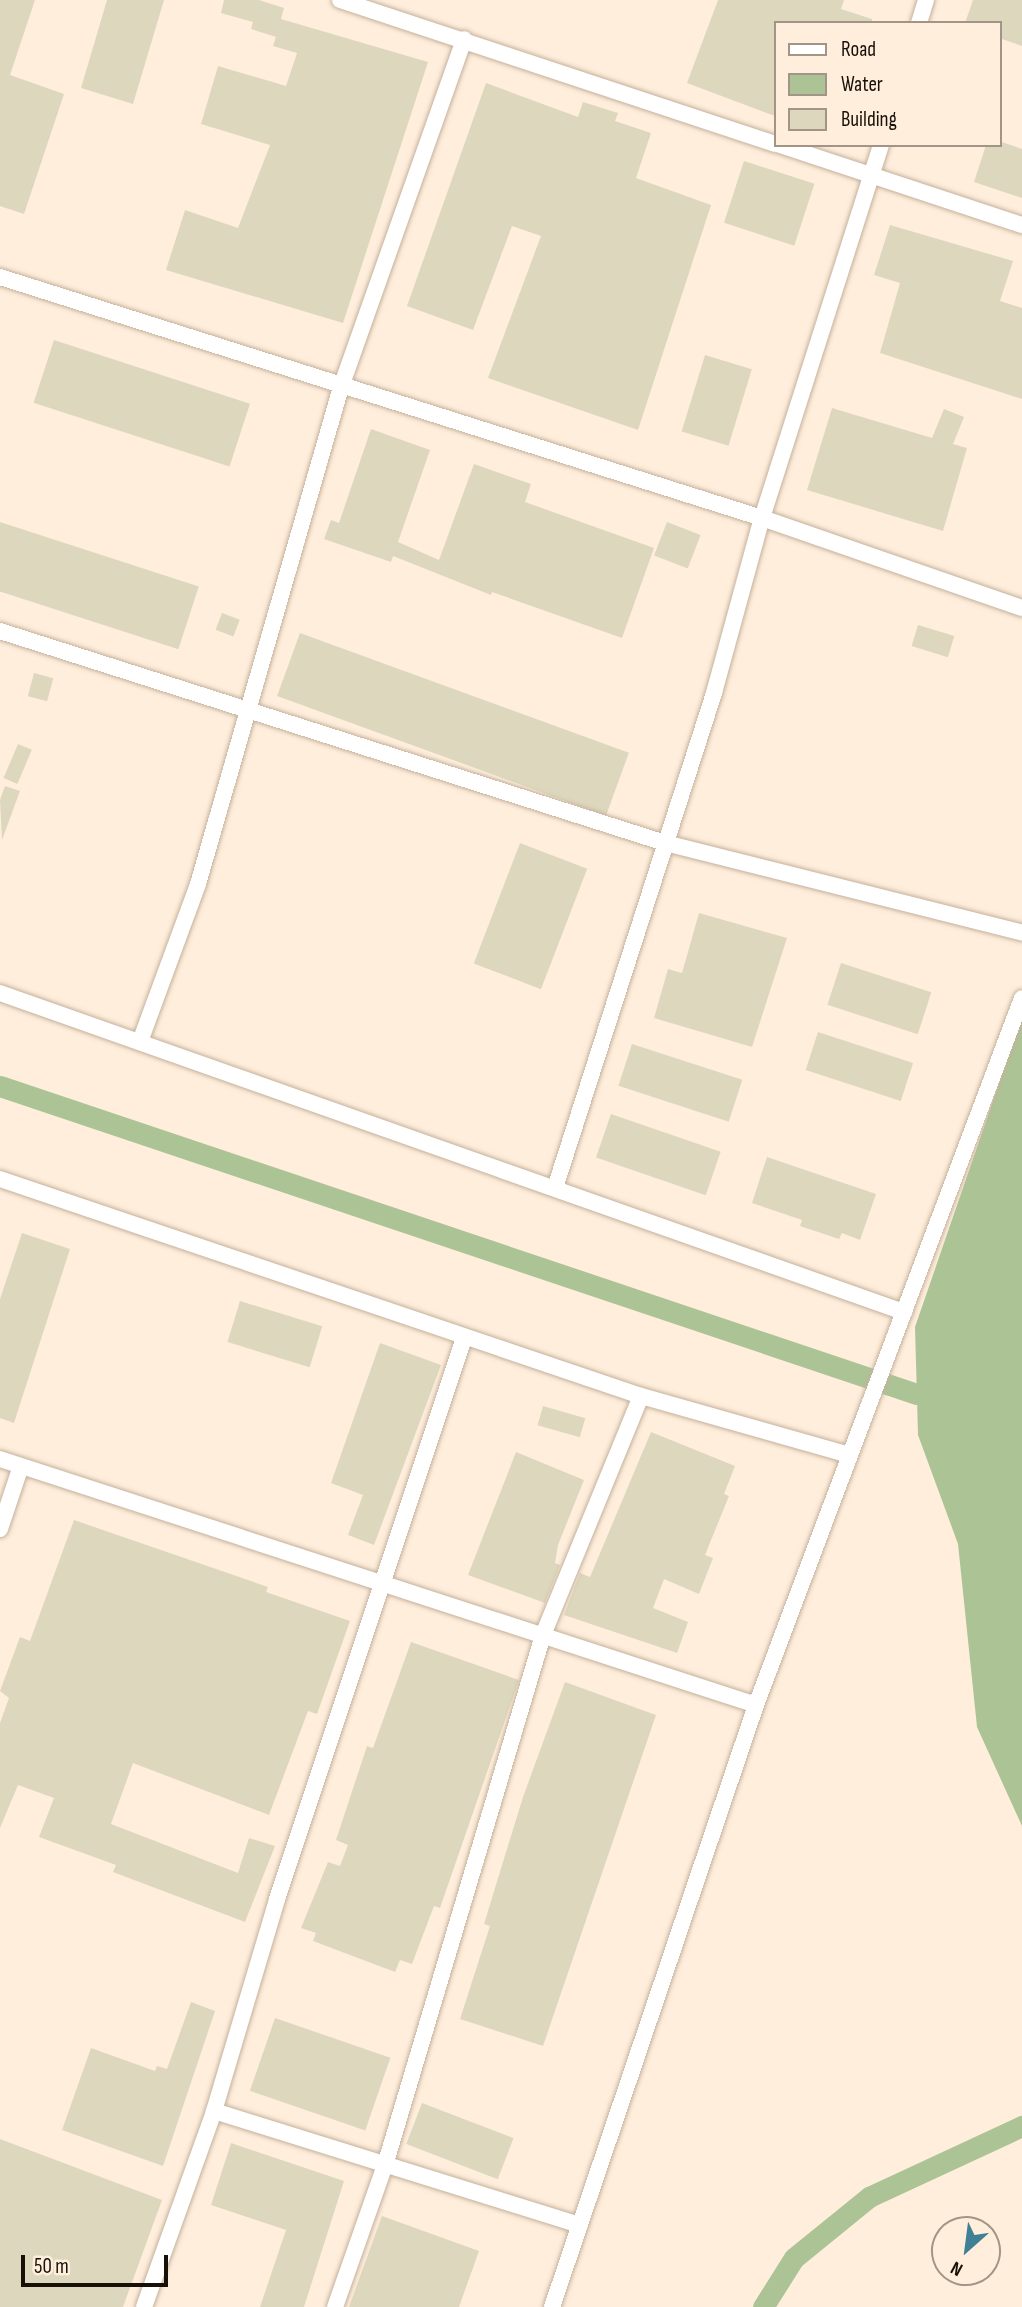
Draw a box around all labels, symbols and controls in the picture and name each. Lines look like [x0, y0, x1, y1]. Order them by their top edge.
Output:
legend [774, 21, 1001, 147]
text: Road [841, 37, 876, 62]
text: Water [841, 72, 883, 97]
text: Building [841, 107, 897, 132]
north arrow [931, 2216, 1001, 2286]
scale bar [24, 2240, 172, 2284]
text: 50 m [34, 2254, 69, 2279]
text: N [947, 2256, 967, 2281]

